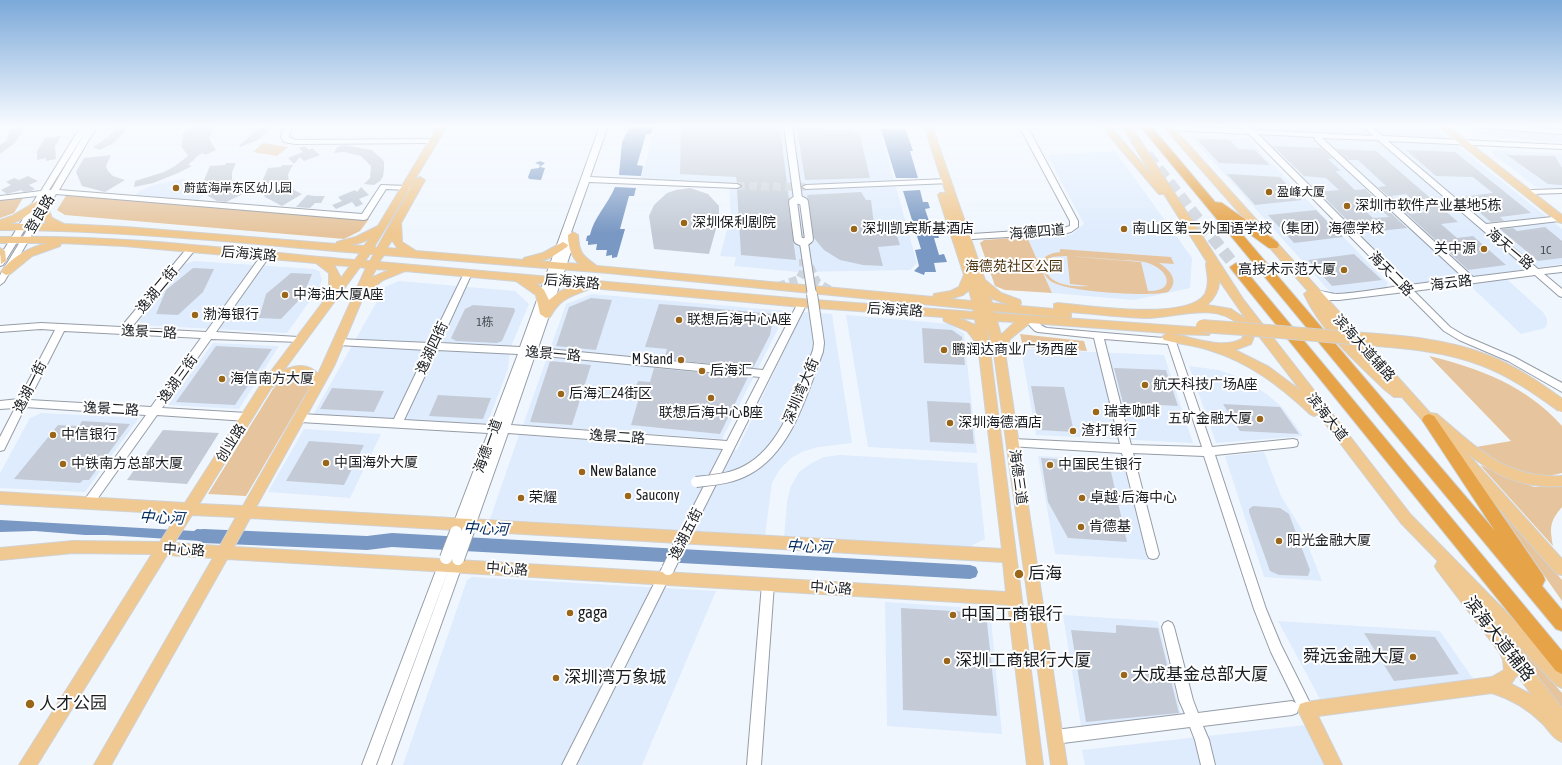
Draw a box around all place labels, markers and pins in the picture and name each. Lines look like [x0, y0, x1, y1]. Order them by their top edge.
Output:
place label: 蔚蓝海岸东区幼儿园 [184, 181, 292, 195]
marker: 蔚蓝海岸东区幼儿园 [171, 183, 181, 193]
place label: 盈峰大厦 [1277, 185, 1325, 199]
marker: 盈峰大厦 [1264, 187, 1274, 197]
place label: 深圳市软件产业基地5栋 [1355, 198, 1502, 214]
marker: 深圳市软件产业基地5栋 [1342, 201, 1352, 211]
place label: 深圳保利剧院 [692, 215, 776, 231]
marker: 深圳保利剧院 [679, 218, 689, 228]
place label: 深圳凯宾斯基酒店 [862, 221, 974, 237]
place label: 南山区第二外国语学校（集团）海德学校 [1132, 221, 1384, 237]
marker: 深圳凯宾斯基酒店 [849, 224, 859, 234]
marker: 南山区第二外国语学校（集团）海德学校 [1119, 224, 1129, 234]
place label: 关中源 [1434, 241, 1476, 257]
marker: 关中源 [1479, 244, 1489, 254]
place label: 高技术示范大厦 [1238, 262, 1336, 278]
marker: 高技术示范大厦 [1339, 265, 1349, 275]
place label: 中海油大厦A座 [293, 287, 384, 303]
marker: 中海油大厦A座 [280, 290, 290, 300]
place label: 渤海银行 [203, 307, 259, 323]
marker: 渤海银行 [190, 310, 200, 320]
place label: 联想后海中心A座 [687, 312, 792, 328]
marker: 联想后海中心A座 [674, 315, 684, 325]
place label: 鹏润达商业广场西座 [952, 342, 1078, 358]
marker: 鹏润达商业广场西座 [939, 345, 949, 355]
place label: M Stand [632, 352, 673, 368]
marker: M Stand [676, 355, 686, 365]
place label: 后海汇 [710, 363, 752, 379]
marker: 后海汇 [697, 366, 707, 376]
place label: 海信南方大厦 [230, 371, 314, 387]
marker: 海信南方大厦 [217, 374, 227, 384]
place label: 航天科技广场A座 [1153, 377, 1258, 393]
marker: 航天科技广场A座 [1140, 380, 1150, 390]
place label: 后海汇24街区 [569, 386, 652, 402]
marker: 后海汇24街区 [556, 389, 566, 399]
marker: 联想后海中心B座 [706, 393, 716, 403]
place label: 瑞幸咖啡 [1104, 404, 1160, 420]
place label: 联想后海中心B座 [659, 405, 763, 421]
marker: 瑞幸咖啡 [1091, 407, 1101, 417]
place label: 五矿金融大厦 [1168, 411, 1252, 427]
marker: 五矿金融大厦 [1255, 414, 1265, 424]
place label: 深圳海德酒店 [958, 415, 1042, 431]
marker: 深圳海德酒店 [945, 418, 955, 428]
place label: 渣打银行 [1081, 423, 1137, 439]
marker: 渣打银行 [1068, 426, 1078, 436]
place label: 中信银行 [61, 427, 117, 443]
marker: 中信银行 [48, 430, 58, 440]
place label: 中国海外大厦 [334, 455, 418, 471]
place label: 中铁南方总部大厦 [71, 456, 183, 472]
place label: 中国民生银行 [1058, 457, 1142, 473]
marker: 中国海外大厦 [321, 458, 331, 468]
marker: 中铁南方总部大厦 [58, 459, 68, 469]
marker: 中国民生银行 [1045, 460, 1055, 470]
place label: New Balance [590, 464, 656, 480]
marker: New Balance [577, 467, 587, 477]
place label: Saucony [636, 488, 679, 504]
place label: 荣耀 [529, 490, 557, 506]
place label: 卓越·后海中心 [1090, 490, 1177, 506]
marker: Saucony [623, 491, 633, 501]
marker: 荣耀 [516, 493, 526, 503]
marker: 卓越·后海中心 [1077, 493, 1087, 503]
place label: 肯德基 [1089, 519, 1131, 535]
marker: 肯德基 [1076, 522, 1086, 532]
place label: 阳光金融大厦 [1287, 533, 1371, 549]
marker: 阳光金融大厦 [1274, 536, 1284, 546]
place label: 后海 [1028, 564, 1062, 584]
marker: 后海 [1013, 568, 1025, 580]
place label: gaga [578, 603, 608, 623]
place label: 中国工商银行 [961, 605, 1063, 625]
marker: gaga [565, 608, 575, 618]
marker: 中国工商银行 [948, 610, 958, 620]
place label: 舜远金融大厦 [1303, 647, 1405, 667]
place label: 深圳工商银行大厦 [955, 651, 1091, 671]
marker: 舜远金融大厦 [1408, 652, 1418, 662]
marker: 深圳工商银行大厦 [942, 656, 952, 666]
place label: 大成基金总部大厦 [1132, 665, 1268, 685]
place label: 深圳湾万象城 [564, 668, 666, 688]
marker: 大成基金总部大厦 [1119, 670, 1129, 680]
marker: 深圳湾万象城 [551, 673, 561, 683]
place label: 人才公园 [39, 694, 107, 714]
marker: 人才公园 [24, 698, 36, 710]

